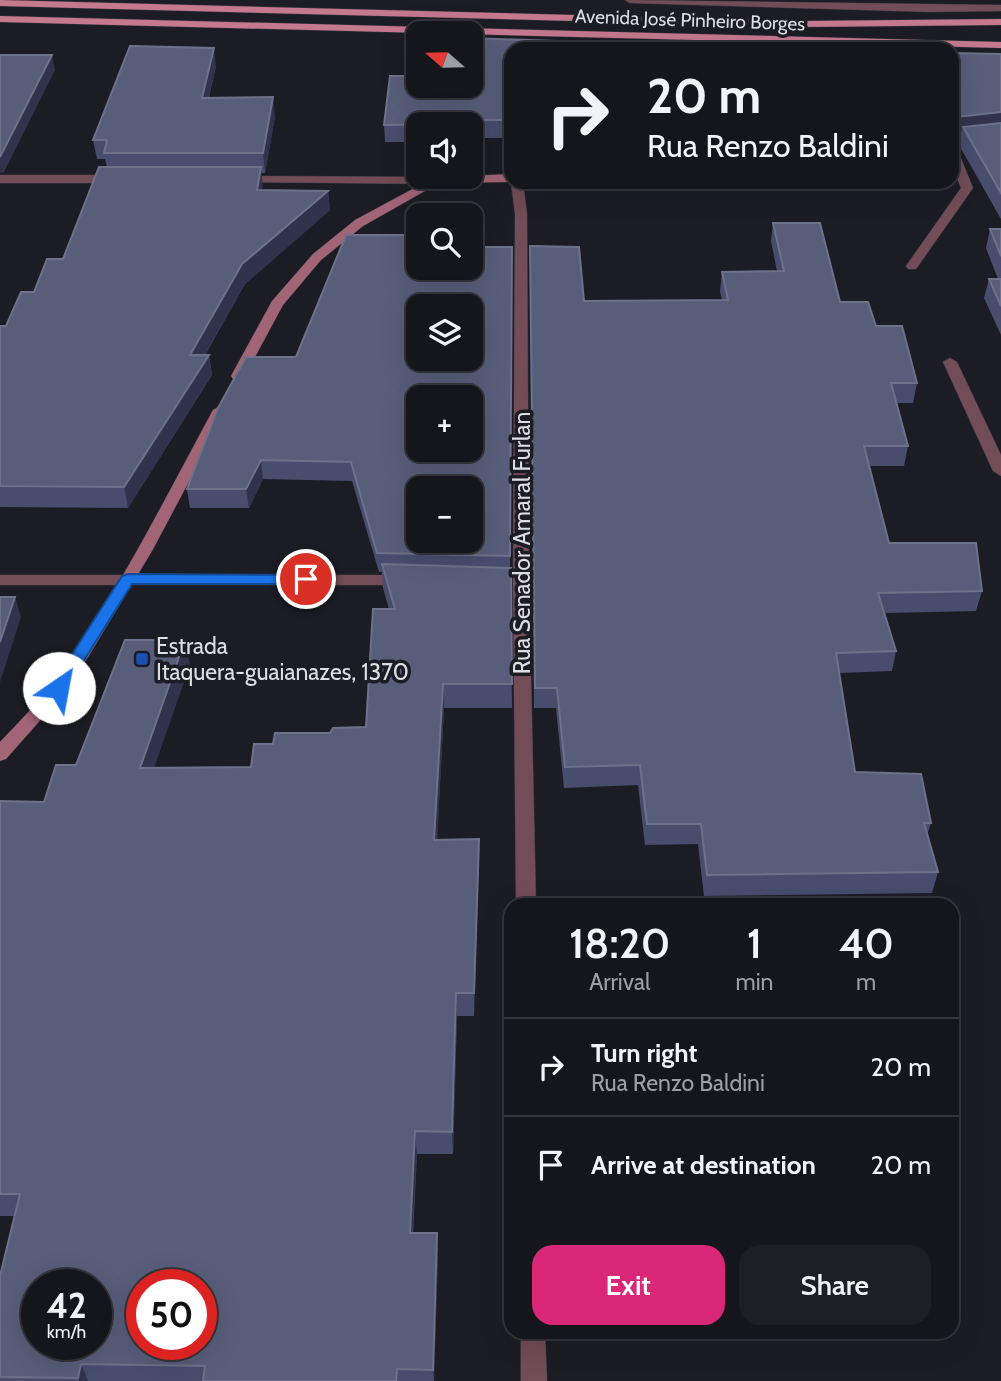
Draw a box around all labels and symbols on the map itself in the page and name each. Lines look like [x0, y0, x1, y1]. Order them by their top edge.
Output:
street label: Avenida José Pinheiro Borges [575, 4, 806, 36]
north arrow [406, 21, 483, 98]
street label: Rua Senador Amaral Furlan [508, 412, 536, 674]
pin [276, 549, 336, 609]
place label: Estrada Itaquera-guaianazes, 1370 [156, 632, 409, 686]
position arrow [22, 651, 96, 725]
marker: Estrada Itaquera-guaianazes, 1370 [134, 651, 150, 667]
speed limit sign: 50 [126, 1269, 217, 1360]

